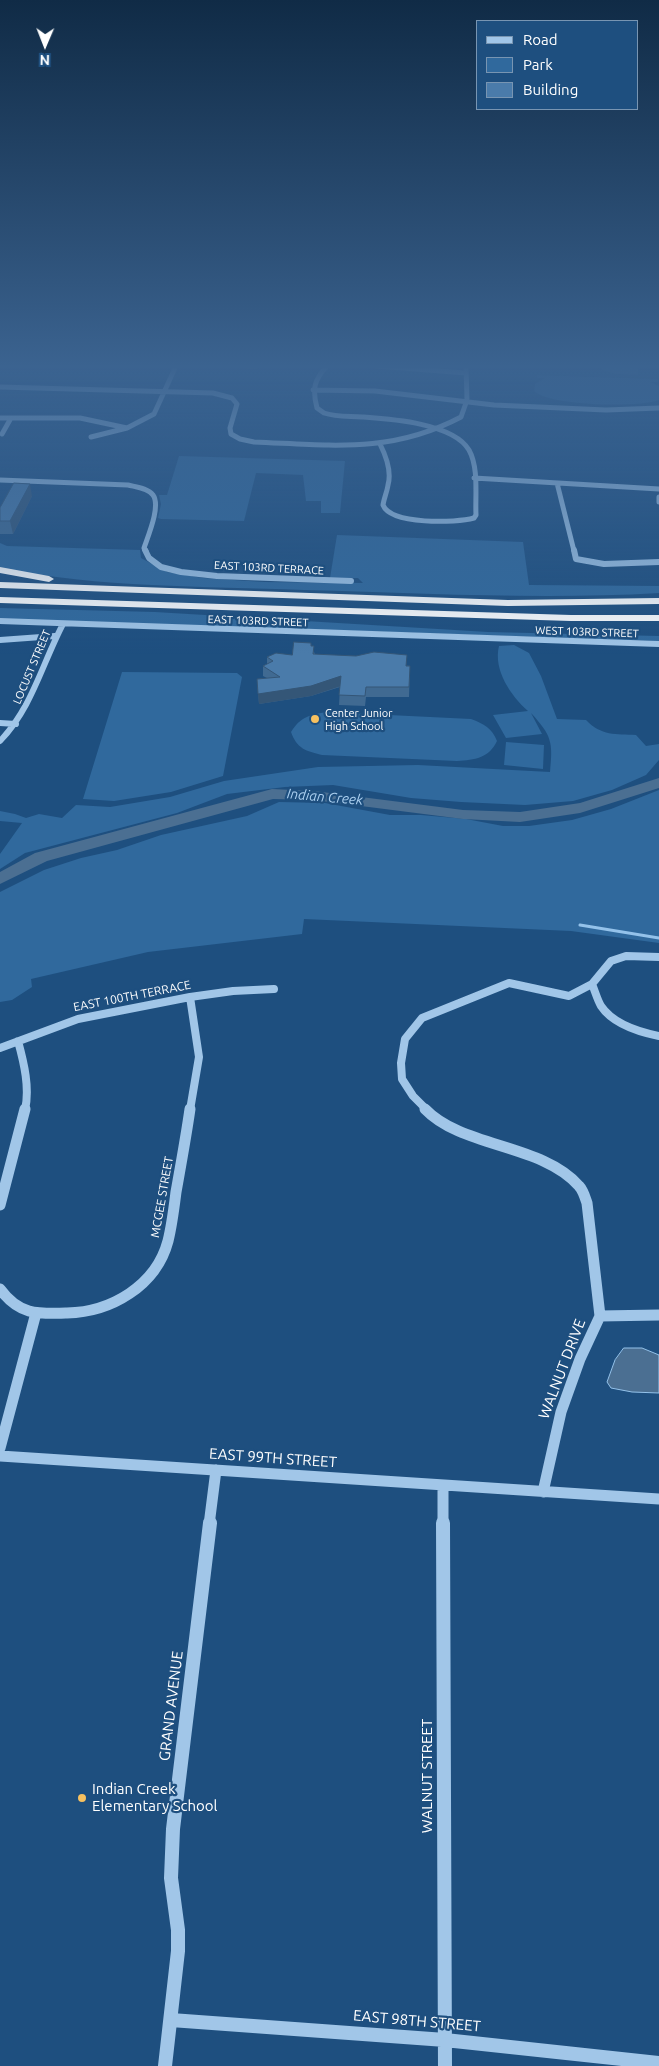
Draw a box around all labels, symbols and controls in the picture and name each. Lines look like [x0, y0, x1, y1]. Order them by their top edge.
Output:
north arrow [20, 20, 70, 70]
legend [477, 20, 639, 110]
text: Road [523, 31, 558, 48]
text: N [39, 52, 50, 68]
text: Park [523, 56, 553, 73]
text: Building [523, 81, 578, 98]
street label: EAST 103RD TERRACE [214, 559, 324, 577]
street label: EAST 103RD STREET [207, 613, 309, 629]
street label: WEST 103RD STREET [535, 624, 639, 640]
street label: LOCUST STREET [10, 628, 54, 706]
place label: Center Junior High School [325, 706, 392, 732]
marker: Center Junior High School [309, 713, 321, 725]
water label: Indian Creek [286, 785, 364, 809]
street label: EAST 100TH TERRACE [72, 978, 192, 1014]
street label: MCGEE STREET [148, 1155, 176, 1239]
street label: WALNUT DRIVE [535, 1317, 589, 1421]
street label: EAST 99TH STREET [208, 1445, 338, 1471]
street label: GRAND AVENUE [155, 1650, 187, 1762]
street label: WALNUT STREET [418, 1719, 436, 1833]
place label: Indian Creek Elementary School [92, 1780, 218, 1815]
marker: Indian Creek Elementary School [76, 1792, 88, 1804]
street label: EAST 98TH STREET [352, 2006, 482, 2036]

